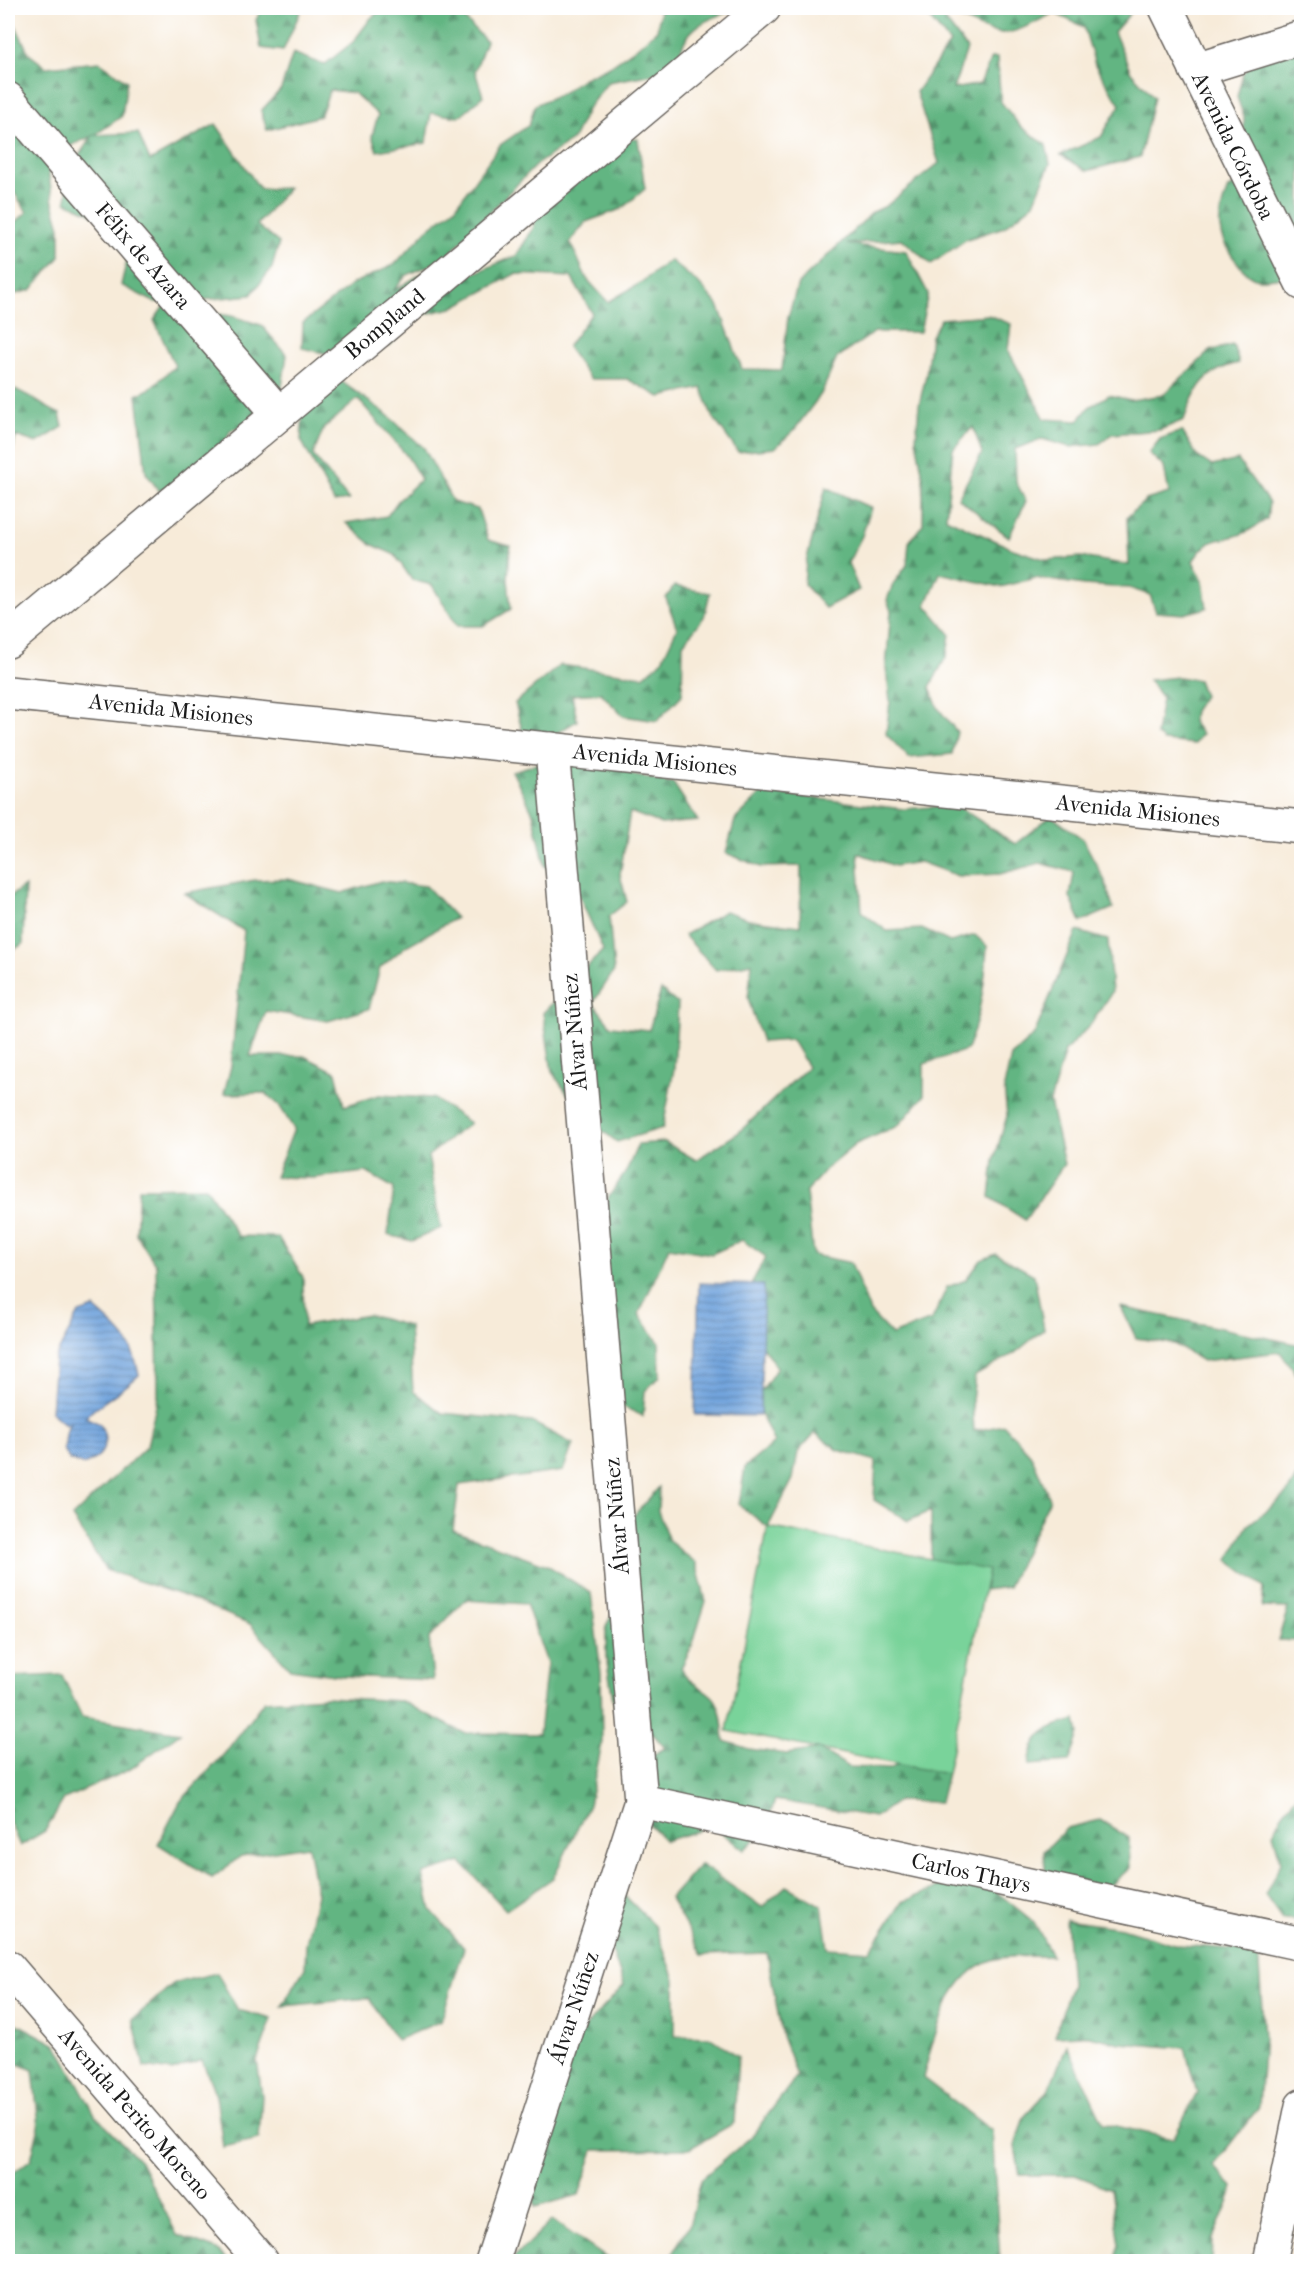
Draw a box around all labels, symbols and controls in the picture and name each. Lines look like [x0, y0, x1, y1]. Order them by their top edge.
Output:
street label: Avenida Córdoba [1186, 67, 1280, 225]
street label: Félix de Azara [90, 197, 197, 315]
street label: Bompland [340, 282, 431, 365]
street label: Avenida Misiones [87, 688, 254, 732]
street label: Avenida Misiones [571, 738, 738, 782]
street label: Avenida Misiones [1054, 789, 1221, 833]
street label: Álvar Núñez [556, 972, 593, 1093]
street label: Álvar Núñez [598, 1456, 635, 1577]
street label: Carlos Thays [909, 1848, 1033, 1898]
street label: Álvar Núñez [542, 1948, 605, 2069]
street label: Avenida Perito Moreno [53, 2022, 217, 2205]

